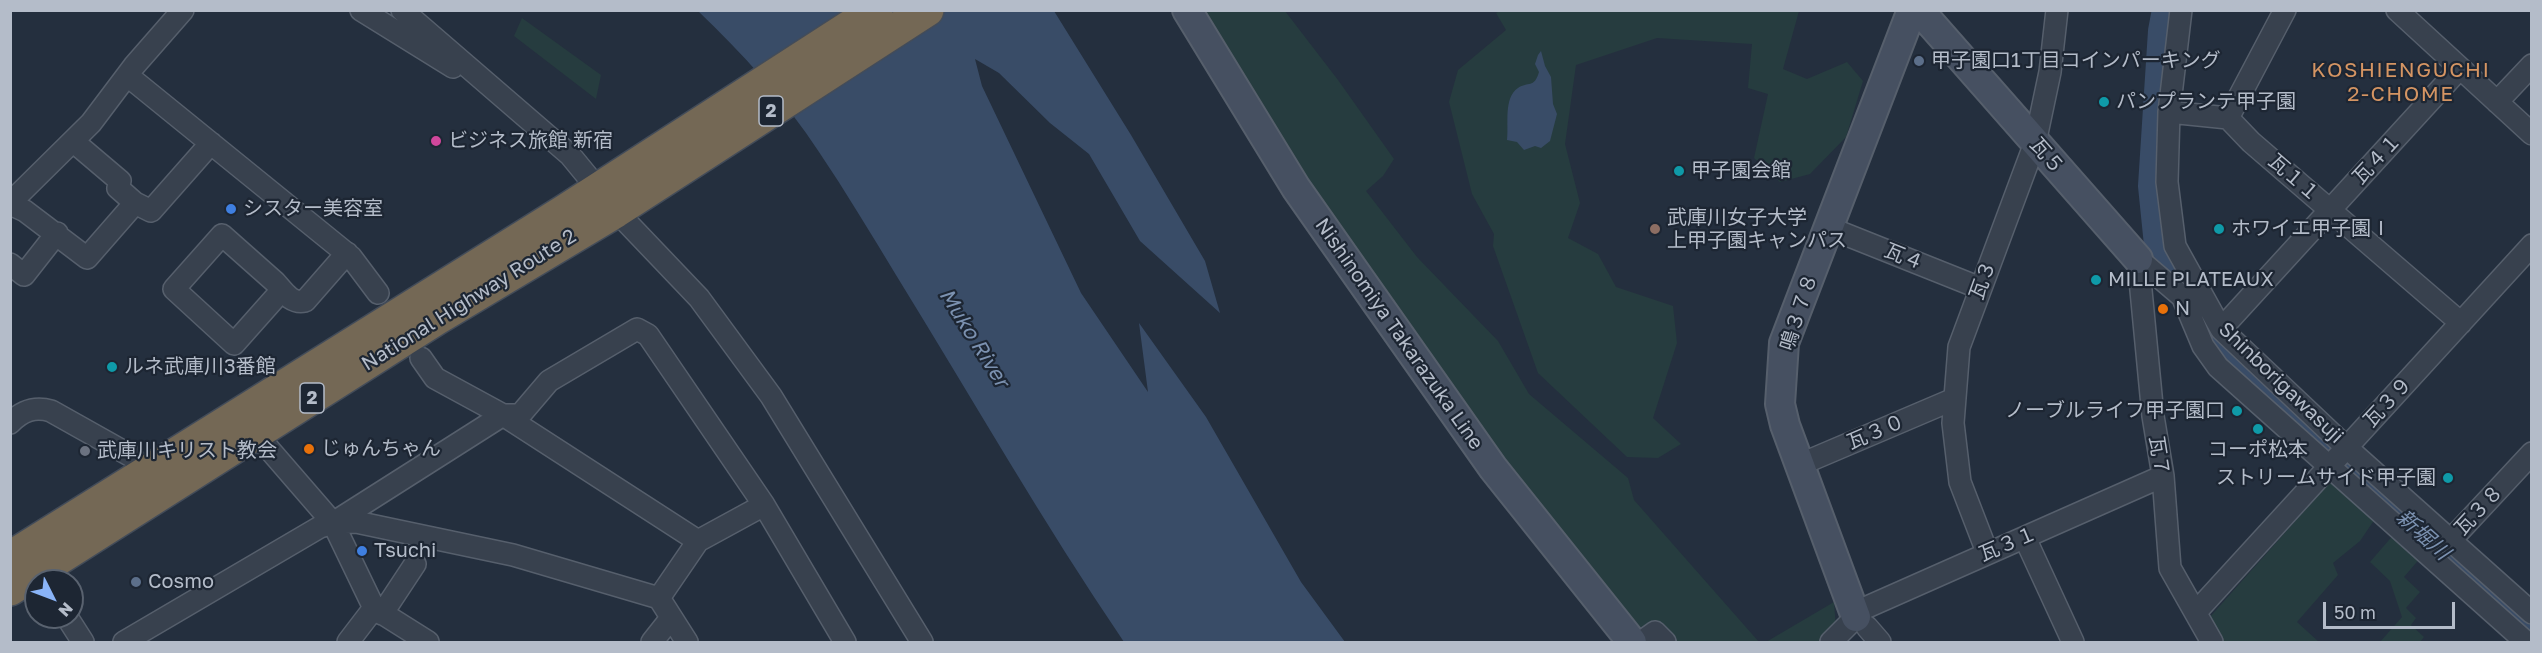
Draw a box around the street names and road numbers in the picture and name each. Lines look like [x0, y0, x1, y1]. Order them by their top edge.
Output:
road number: 2 [759, 96, 783, 126]
street label: 瓦４１ [2348, 129, 2406, 189]
street label: 瓦５ [2025, 133, 2069, 179]
street label: 瓦１１ [2263, 149, 2325, 207]
street label: Nishinomiya Takarazuka Line [1310, 214, 1488, 454]
street label: National Highway Route 2 [357, 224, 581, 376]
street label: 瓦４ [1881, 238, 1927, 276]
street label: 瓦３ [1965, 257, 2001, 303]
street label: 鳴３７８ [1775, 270, 1823, 354]
street label: Shinborigawasuji [2214, 317, 2348, 449]
street label: 瓦３９ [2359, 372, 2417, 432]
road number: 2 [300, 383, 324, 413]
street label: 瓦３０ [1844, 409, 1908, 455]
street label: 瓦７ [2144, 434, 2174, 478]
street label: 瓦３８ [2450, 480, 2508, 540]
street label: 瓦３１ [1976, 521, 2040, 567]

